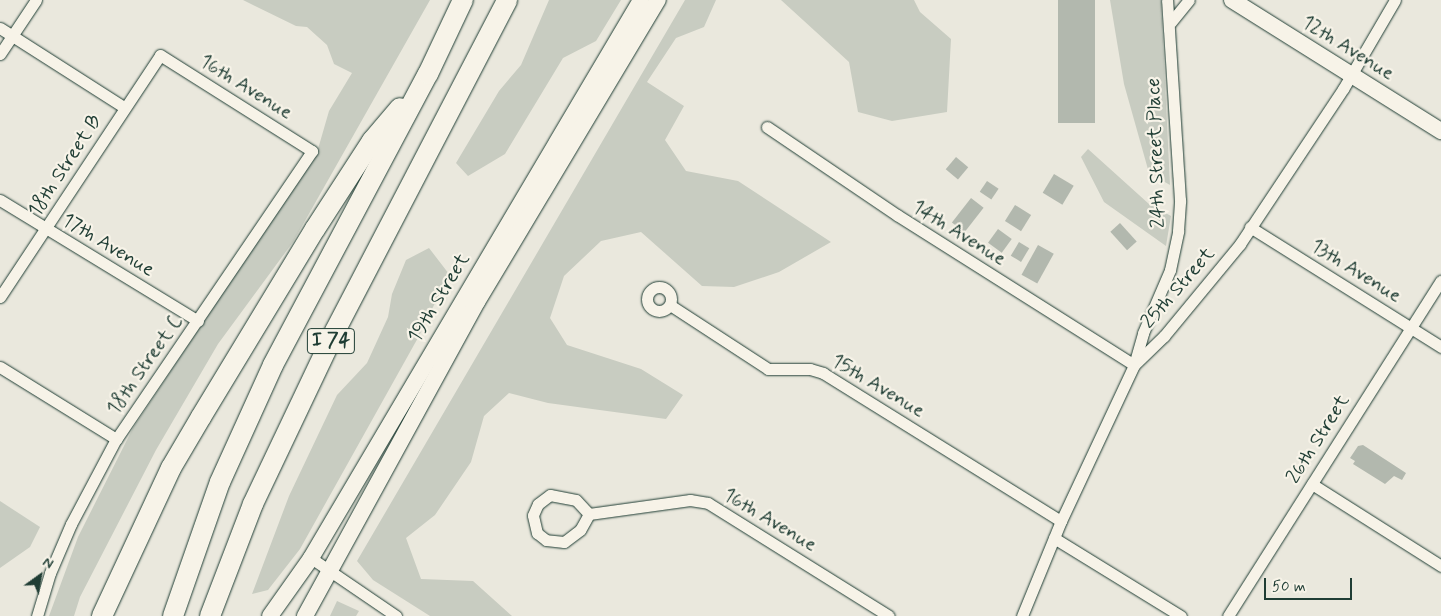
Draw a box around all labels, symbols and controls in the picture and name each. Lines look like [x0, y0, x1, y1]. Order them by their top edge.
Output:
street label: 12th Avenue [1297, 10, 1399, 86]
street label: 16th Avenue [195, 49, 297, 125]
street label: 24th Street Place [1141, 77, 1171, 229]
street label: 18th Street B [23, 110, 107, 222]
street label: 14th Avenue [908, 195, 1010, 271]
street label: 17th Avenue [57, 208, 159, 282]
street label: 13th Avenue [1306, 234, 1406, 308]
street label: 25th Street [1136, 242, 1220, 334]
street label: 19th Street [403, 249, 475, 347]
street label: 18th Street C [101, 309, 189, 421]
road number: I 74 [306, 324, 356, 358]
street label: 15th Avenue [827, 349, 929, 423]
street label: 26th Street [1281, 390, 1355, 488]
street label: 16th Avenue [719, 483, 821, 557]
north arrow [15, 551, 65, 601]
text: N [39, 553, 57, 573]
scale bar [1266, 568, 1354, 600]
text: 50 m [1272, 577, 1306, 597]

